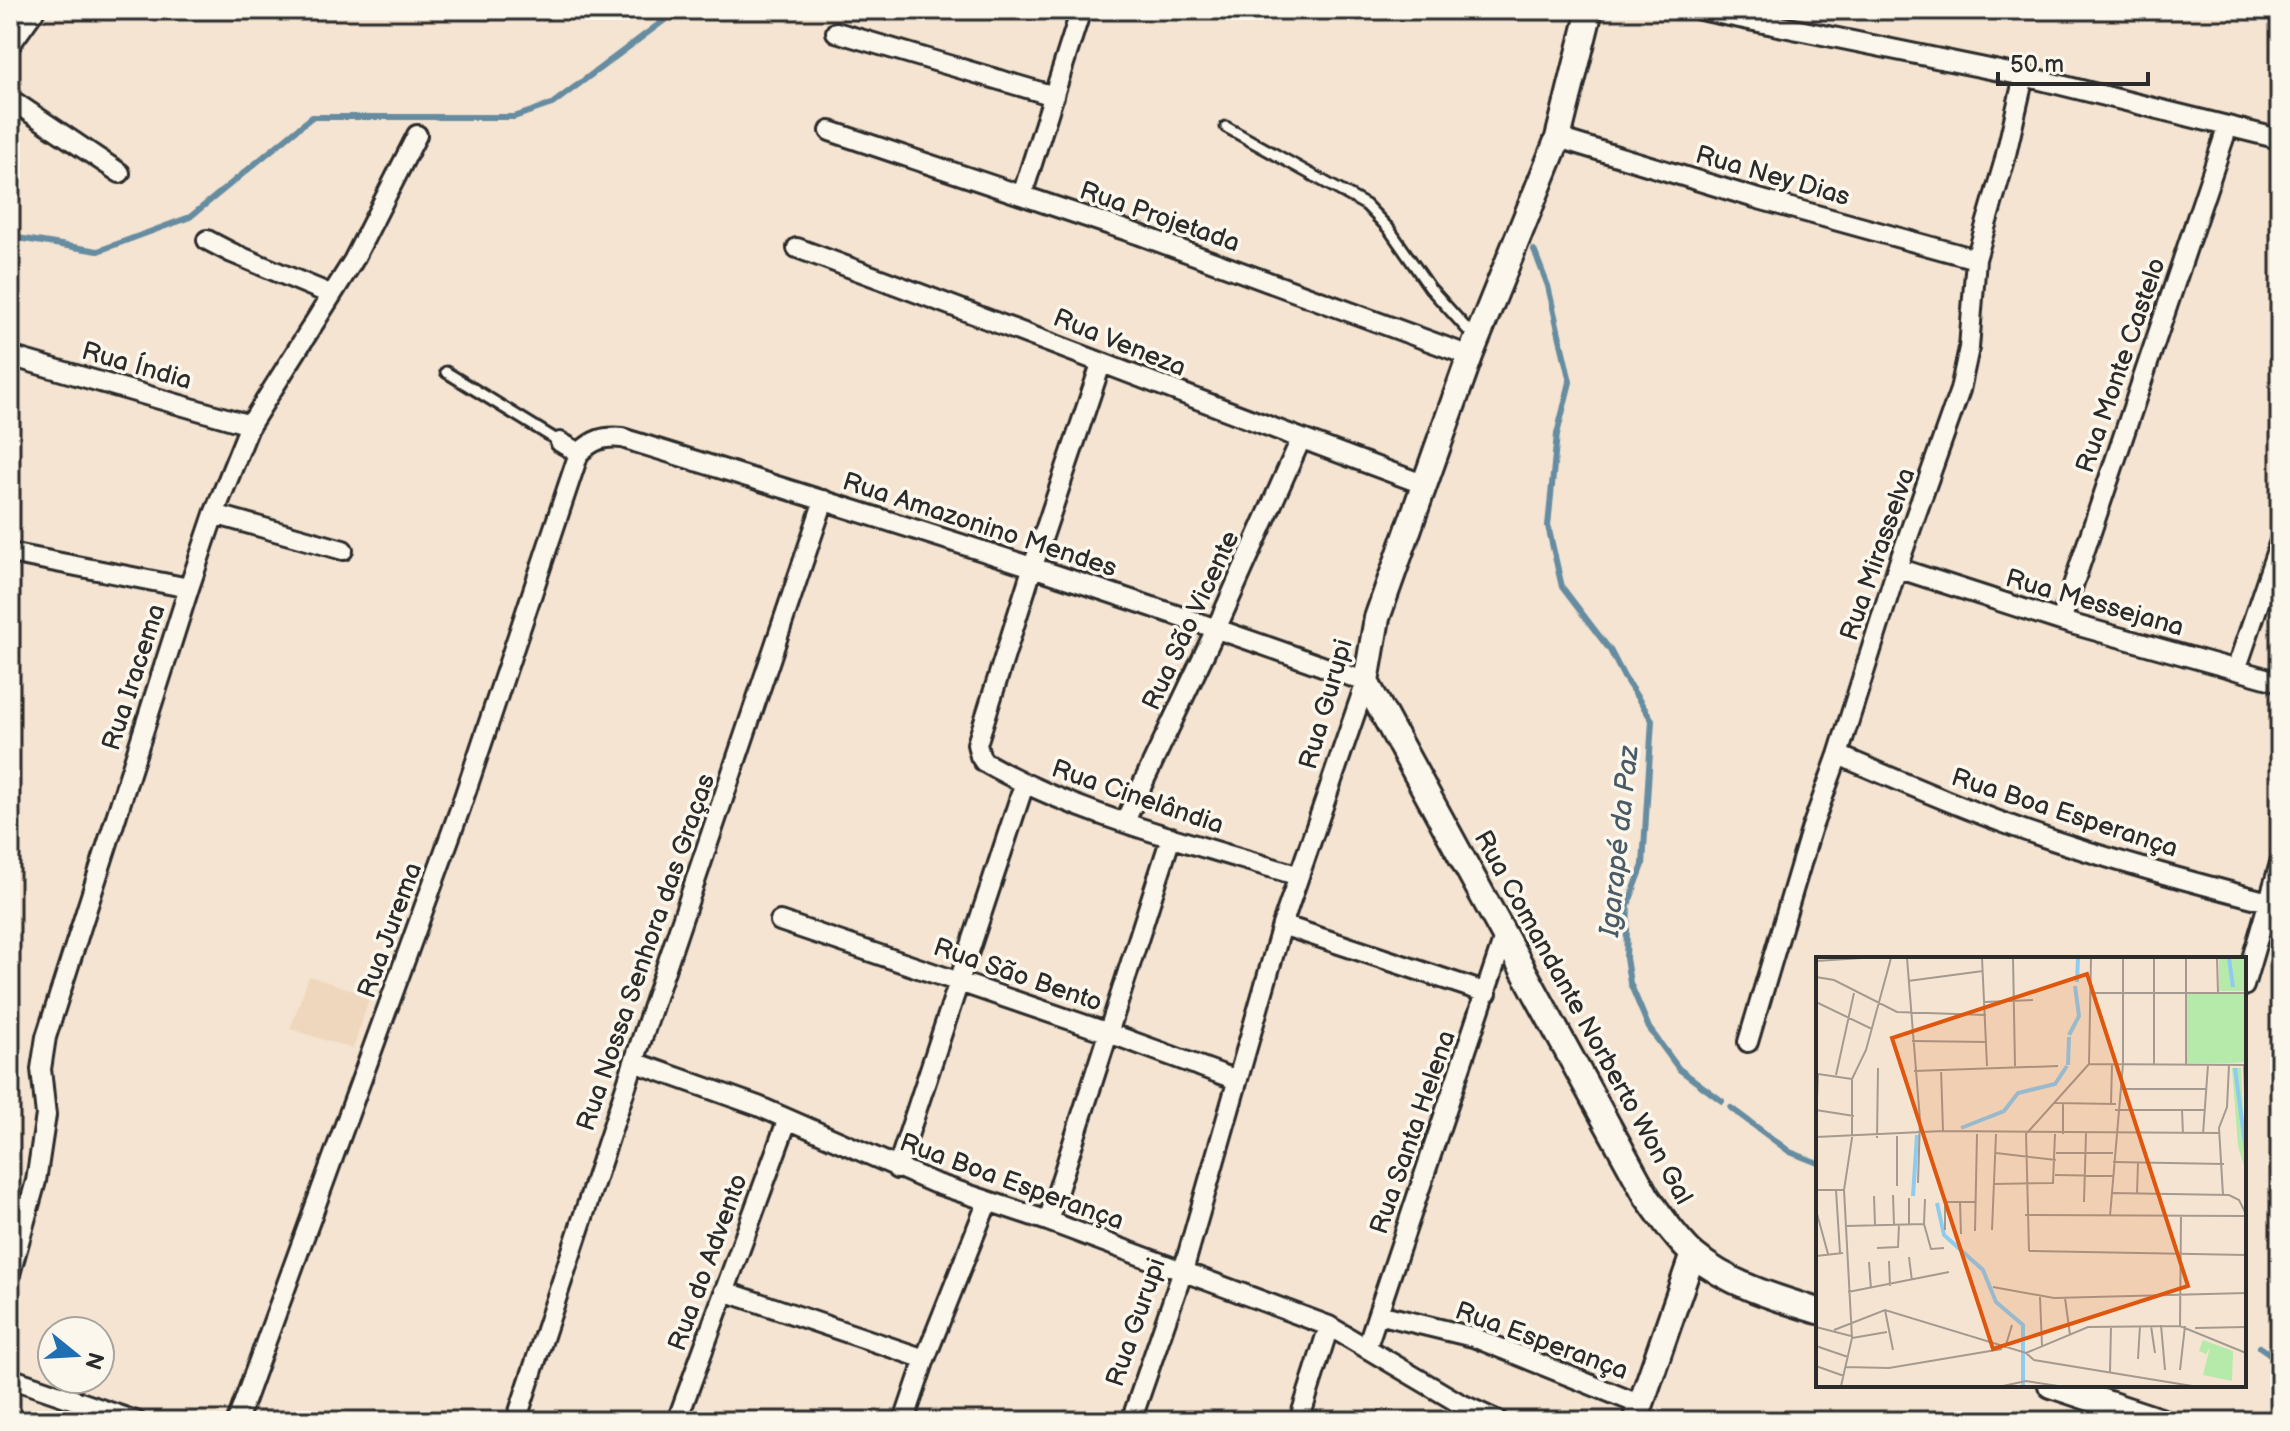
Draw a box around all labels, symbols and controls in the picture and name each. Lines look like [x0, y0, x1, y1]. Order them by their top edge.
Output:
scale bar [1998, 36, 2148, 86]
text: 50 m [2010, 50, 2064, 79]
street label: Rua Ney Dias [1692, 140, 1853, 213]
street label: Rua Projetada [1075, 176, 1244, 259]
street label: Rua Monte Castelo [2070, 254, 2173, 477]
street label: Rua Veneza [1049, 303, 1190, 384]
street label: Rua Índia [78, 334, 196, 397]
street label: Rua Mirasselva [1834, 464, 1922, 645]
street label: Rua Amazonino Mendes [838, 466, 1121, 584]
street label: Rua São Vicente [1136, 526, 1247, 715]
street label: Rua Messejana [2002, 563, 2187, 644]
street label: Rua Iracema [96, 600, 173, 754]
street label: Rua Gurupi [1293, 636, 1360, 773]
water label: Igarapé da Paz [1593, 743, 1646, 939]
street label: Rua Cinelândia [1047, 753, 1228, 841]
street label: Rua Boa Esperança [1947, 762, 2182, 865]
street label: Rua Nossa Senhora das Graças [571, 770, 722, 1135]
street label: Rua Comandante Norberto Won Gal [1467, 825, 1699, 1210]
street label: Rua Jurema [352, 859, 429, 1002]
street label: Rua São Bento [929, 932, 1106, 1019]
inset map [1816, 957, 2246, 1387]
street label: Rua Santa Helena [1364, 1027, 1463, 1238]
street label: Rua Boa Esperança [895, 1127, 1128, 1237]
street label: Rua do Advento [662, 1170, 755, 1355]
street label: Rua Gurupi [1100, 1254, 1173, 1391]
street label: Rua Esperança [1451, 1296, 1632, 1387]
north arrow [36, 1315, 116, 1395]
text: N [78, 1349, 109, 1373]

